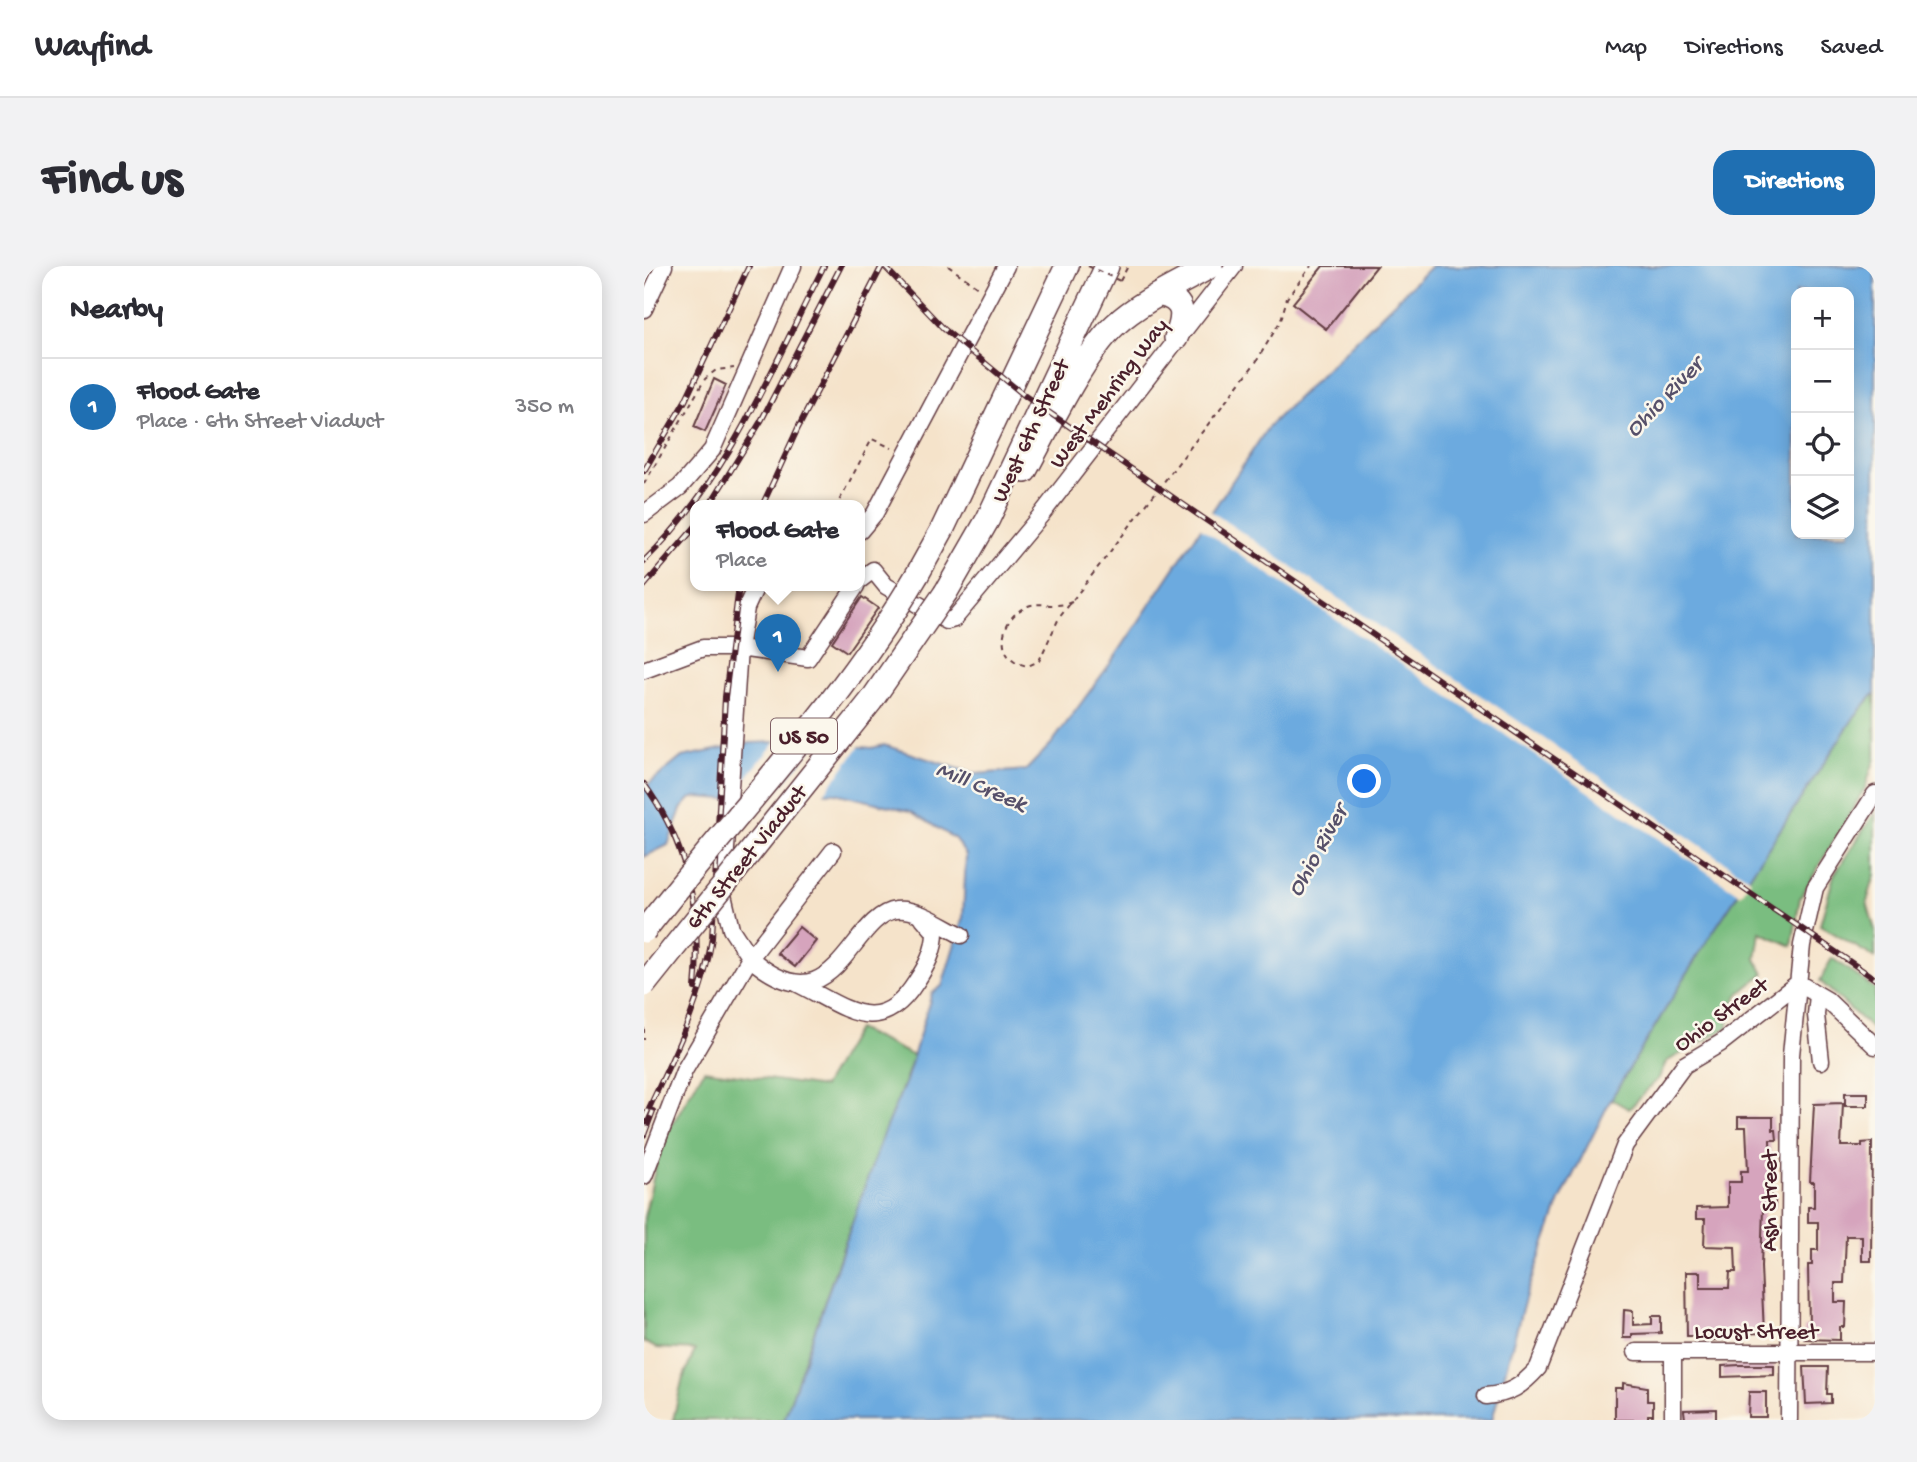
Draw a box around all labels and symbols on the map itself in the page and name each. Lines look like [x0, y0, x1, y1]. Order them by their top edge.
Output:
street label: West Mehring Way [1045, 314, 1175, 475]
water label: Ohio River [1620, 349, 1714, 444]
street label: West 6th Street [987, 354, 1078, 507]
pin: 1 [755, 614, 801, 672]
road number: US 50 [771, 718, 837, 754]
water label: Mill Creek [931, 756, 1032, 821]
your location [1347, 764, 1381, 798]
street label: 6th Street Viaduct [681, 779, 815, 936]
water label: Ohio River [1282, 797, 1358, 902]
street label: Ohio Street [1670, 972, 1776, 1059]
street label: Ash Street [1758, 1149, 1785, 1252]
street label: Locust Street [1694, 1320, 1819, 1347]

